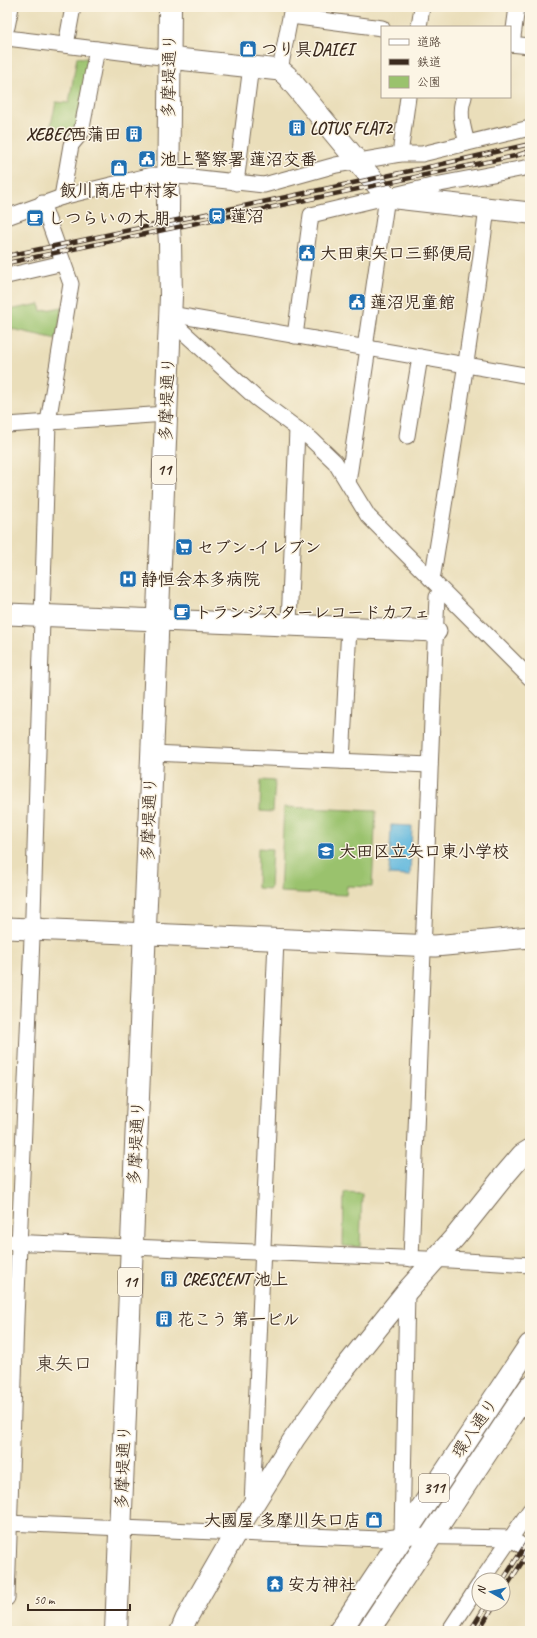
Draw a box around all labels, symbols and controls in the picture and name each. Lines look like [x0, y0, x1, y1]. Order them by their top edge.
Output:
legend [381, 26, 511, 98]
street label: 多摩堤通り [158, 33, 180, 119]
text: 道路 [417, 34, 441, 50]
shop icon: つり具DAIEI [238, 39, 258, 59]
place label: つり具DAIEI [261, 39, 358, 60]
text: 鉄道 [417, 54, 441, 70]
text: 公園 [417, 74, 441, 90]
building icon: LOTUS FLAT2 [287, 118, 307, 138]
place label: LOTUS FLAT2 [310, 118, 393, 139]
place label: XEBEC西蒲田 [26, 124, 121, 145]
building icon: XEBEC西蒲田 [124, 124, 144, 144]
public building icon: 池上警察署 蓮沼交番 [137, 149, 157, 169]
place label: 池上警察署 蓮沼交番 [160, 149, 317, 170]
shop icon: 飯川商店中村家 [109, 158, 129, 178]
place label: 飯川商店中村家 [60, 180, 179, 201]
station icon: 蓮沼 [207, 206, 227, 226]
place label: 蓮沼 [230, 206, 264, 227]
cafe icon: しつらいの木 朋 [25, 208, 45, 228]
place label: しつらいの木 朋 [48, 208, 171, 229]
public building icon: 大田東矢口三郵便局 [297, 243, 317, 263]
place label: 大田東矢口三郵便局 [320, 243, 473, 264]
public building icon: 蓮沼児童館 [347, 292, 367, 312]
place label: 蓮沼児童館 [370, 292, 455, 313]
street label: 多摩堤通り [155, 356, 179, 442]
road number: 11 [152, 456, 176, 484]
supermarket icon: セブン-イレブン [174, 537, 194, 557]
place label: セブン-イレブン [197, 537, 322, 558]
hospital icon: 静恒会本多病院 [118, 569, 138, 589]
place label: 静恒会本多病院 [141, 569, 260, 590]
cafe icon: トランジスターレコードカフェ [172, 602, 192, 622]
place label: トランジスターレコードカフェ [195, 602, 431, 623]
street label: 多摩堤通り [137, 776, 161, 862]
school or university icon: 大田区立矢口東小学校 [316, 841, 336, 861]
place label: 大田区立矢口東小学校 [339, 841, 509, 862]
street label: 多摩堤通り [123, 1100, 149, 1186]
road number: 11 [118, 1268, 142, 1296]
building icon: CRESCENT 池上 [159, 1269, 179, 1289]
place label: CRESCENT 池上 [182, 1269, 288, 1290]
building icon: 花こう 第一ビル [154, 1309, 174, 1329]
place label: 花こう 第一ビル [177, 1309, 300, 1330]
district label: 東矢口 [35, 1352, 93, 1376]
street label: 環八通り [447, 1394, 503, 1462]
street label: 多摩堤通り [111, 1424, 135, 1510]
road number: 311 [419, 1474, 449, 1502]
place label: 大國屋 多摩川矢口店 [204, 1510, 361, 1531]
shop icon: 大國屋 多摩川矢口店 [364, 1510, 384, 1530]
north arrow [471, 1572, 511, 1612]
temple icon: 安方神社 [265, 1574, 285, 1594]
place label: 安方神社 [288, 1574, 356, 1595]
text: N [474, 1584, 489, 1595]
scale bar [28, 1586, 130, 1612]
text: 50 m [34, 1592, 56, 1608]

